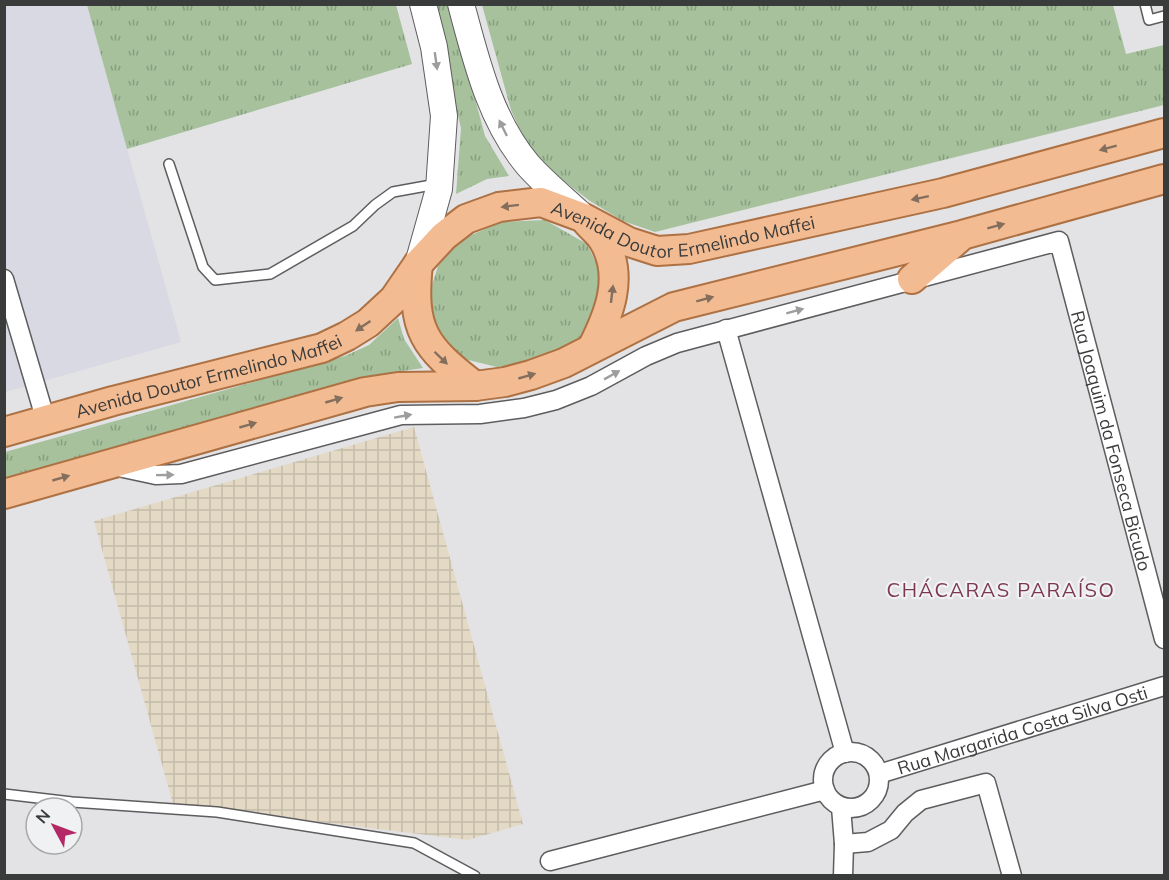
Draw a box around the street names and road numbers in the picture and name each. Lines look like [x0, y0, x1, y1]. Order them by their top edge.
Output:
street label: Avenida Doutor Ermelindo Maffei [548, 195, 817, 263]
street label: Rua Joaquim da Fonseca Bicudo [1066, 308, 1157, 573]
street label: Avenida Doutor Ermelindo Maffei [73, 329, 345, 423]
street label: Rua Margarida Costa Silva Osti [894, 680, 1150, 779]

